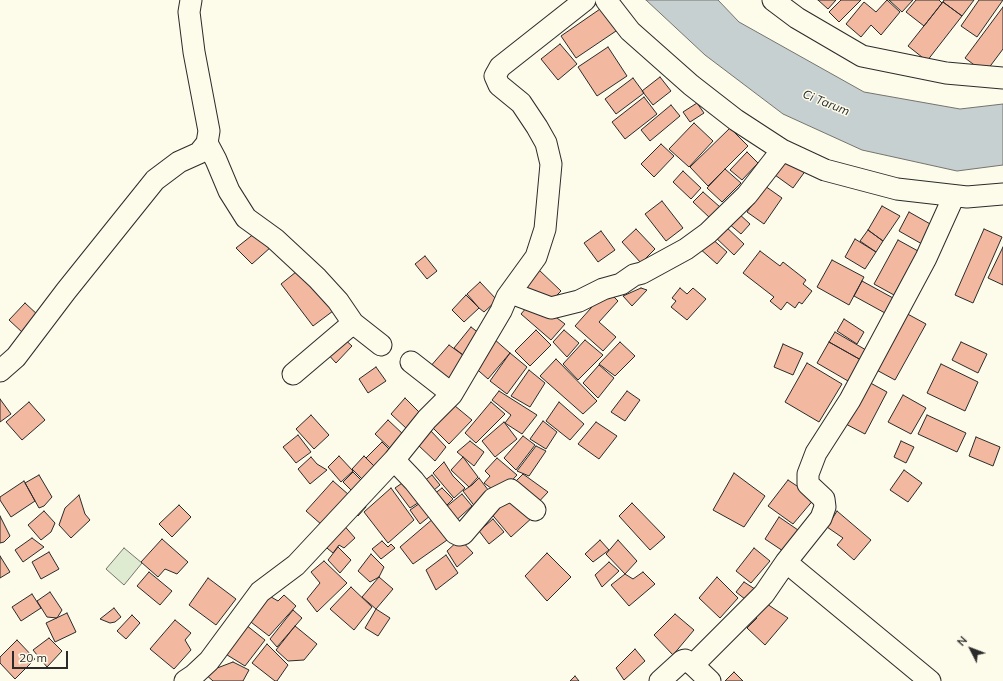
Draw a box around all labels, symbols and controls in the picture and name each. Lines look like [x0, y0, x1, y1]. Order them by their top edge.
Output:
water label: Ci Tarum [800, 87, 852, 119]
north arrow [951, 629, 991, 669]
text: N [954, 633, 970, 649]
scale bar [14, 643, 70, 669]
text: 20 m [19, 650, 47, 665]

